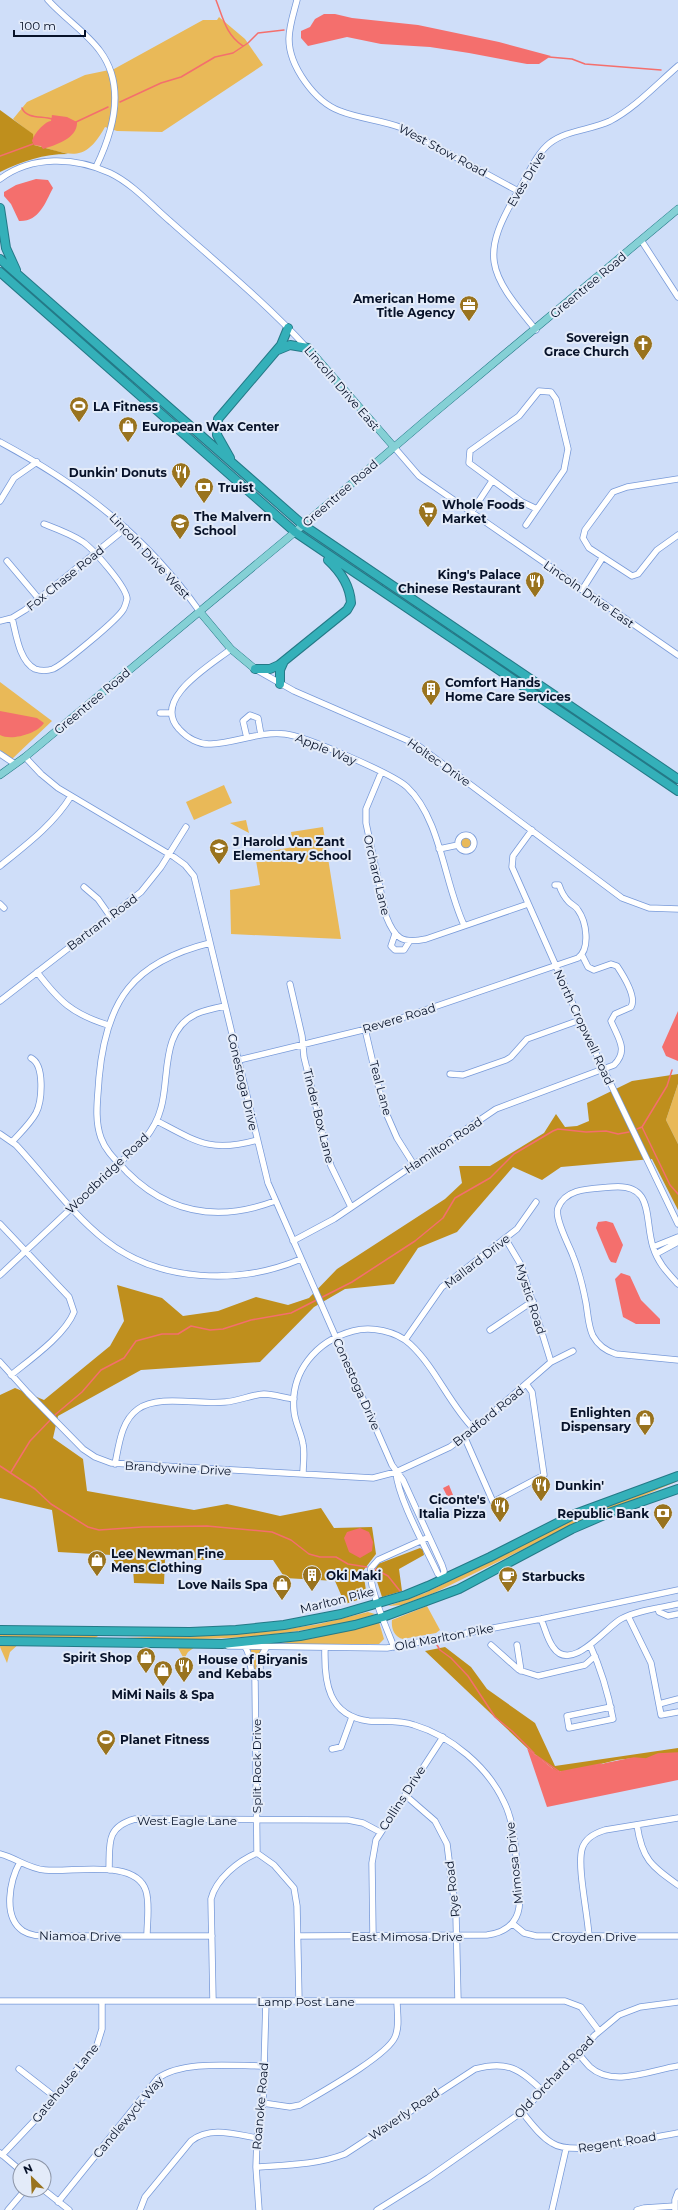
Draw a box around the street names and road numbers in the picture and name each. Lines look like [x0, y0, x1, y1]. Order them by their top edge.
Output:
street label: West Stow Road [396, 120, 490, 180]
street label: Eves Drive [504, 149, 548, 209]
street label: Greentree Road [547, 249, 629, 321]
street label: Lincoln Drive East [301, 343, 383, 434]
street label: Greentree Road [299, 456, 381, 530]
street label: Lincoln Drive West [106, 510, 194, 602]
street label: Fox Chase Road [23, 542, 107, 614]
street label: Lincoln Drive East [541, 557, 637, 631]
street label: Greentree Road [51, 665, 133, 737]
street label: Apple Way [293, 730, 359, 768]
street label: Holtec Drive [405, 735, 473, 789]
street label: Orchard Lane [360, 833, 394, 917]
street label: Bartram Road [64, 891, 140, 953]
street label: North Cropwell Road [551, 967, 617, 1087]
street label: Revere Road [361, 1000, 437, 1036]
street label: Conestoga Drive [225, 1032, 261, 1132]
street label: Teal Lane [366, 1059, 396, 1117]
street label: Tinder Box Lane [300, 1067, 338, 1165]
street label: Hamilton Road [401, 1113, 485, 1177]
street label: Woodbridge Road [62, 1129, 152, 1217]
street label: Mallard Drive [441, 1231, 513, 1291]
street label: Mystic Road [513, 1262, 549, 1336]
street label: Conestoga Drive [330, 1336, 384, 1432]
street label: Bradford Road [449, 1383, 527, 1449]
street label: Brandywine Drive [124, 1458, 232, 1478]
street label: Marlton Pike [298, 1584, 376, 1616]
street label: Old Marlton Pike [393, 1620, 495, 1654]
street label: Split Rock Drive [249, 1719, 264, 1813]
street label: Collins Drive [376, 1763, 428, 1833]
street label: West Eagle Lane [137, 1813, 237, 1828]
street label: Mimosa Drive [502, 1821, 526, 1905]
street label: Rye Road [442, 1860, 462, 1918]
street label: Niamoa Drive [39, 1928, 121, 1944]
street label: East Mimosa Drive [351, 1929, 463, 1944]
street label: Croyden Drive [552, 1929, 636, 1944]
street label: Lamp Post Lane [257, 1994, 355, 2009]
street label: Old Orchard Road [511, 2033, 597, 2121]
street label: Gatehouse Lane [28, 2040, 102, 2126]
street label: Roanoke Road [249, 2062, 271, 2150]
street label: Candlewyck Way [89, 2073, 167, 2161]
street label: Waverly Road [366, 2085, 442, 2143]
street label: Regent Road [577, 2128, 657, 2156]

